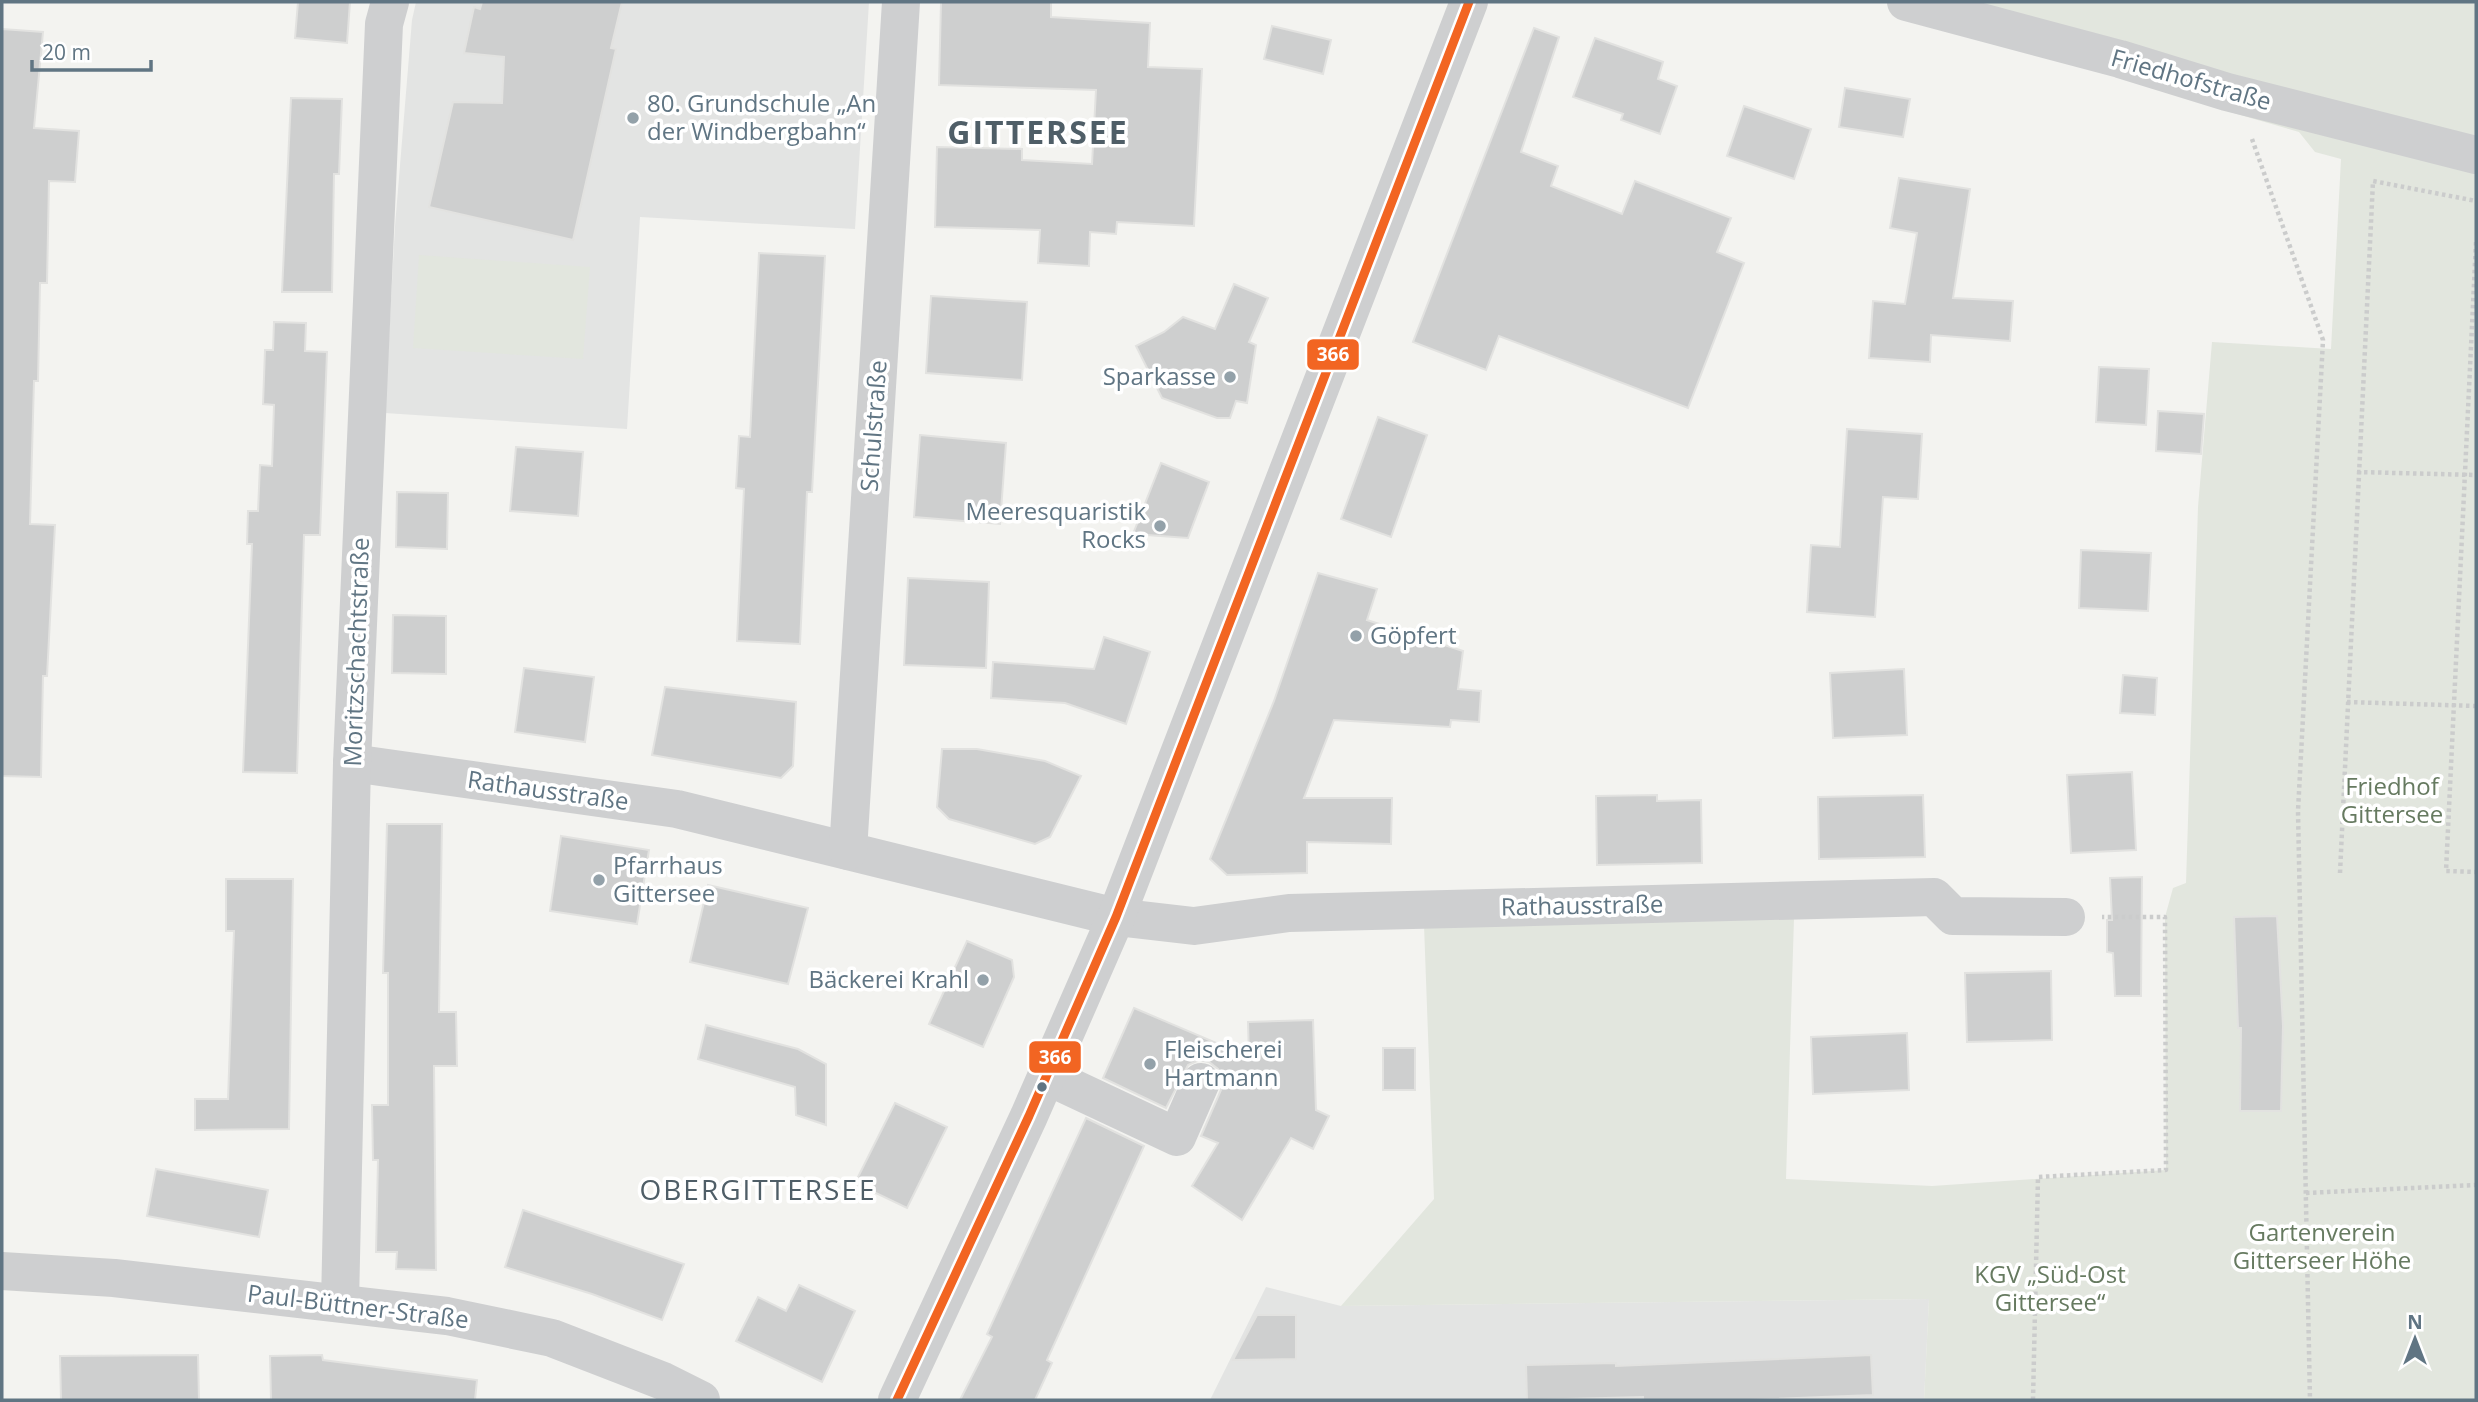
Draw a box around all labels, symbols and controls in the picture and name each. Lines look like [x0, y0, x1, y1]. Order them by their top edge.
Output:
scale bar [32, 28, 150, 72]
text: 20 m [42, 38, 91, 66]
street label: Friedhofstraße [2107, 40, 2275, 117]
place label: 80. Grundschule „An der Windbergbahn“ [647, 86, 876, 147]
marker: 80. Grundschule „An der Windbergbahn“ [625, 110, 641, 126]
district label: GITTERSEE [947, 110, 1129, 153]
line badge: 366 [1306, 338, 1360, 371]
text: 366 [1317, 341, 1349, 367]
street label: Schulstraße [851, 359, 894, 493]
place label: Sparkasse [1103, 359, 1216, 392]
marker: Sparkasse [1222, 369, 1238, 385]
place label: Meeresquaristik Rocks [965, 494, 1146, 555]
marker: Meeresquaristik Rocks [1152, 518, 1168, 534]
street label: Moritzschachtstraße [335, 537, 376, 767]
place label: Göpfert [1370, 618, 1456, 651]
marker: Göpfert [1348, 628, 1364, 644]
street label: Rathausstraße [465, 762, 631, 817]
park label: Friedhof Gittersee [2341, 769, 2443, 830]
place label: Pfarrhaus Gittersee [613, 848, 723, 909]
marker: Pfarrhaus Gittersee [591, 872, 607, 888]
street label: Rathausstraße [1500, 887, 1663, 922]
place label: Bäckerei Krahl [808, 962, 969, 995]
marker: Bäckerei Krahl [975, 972, 991, 988]
place label: Fleischerei Hartmann [1164, 1032, 1282, 1093]
line badge: 366 [1028, 1040, 1082, 1074]
text: 366 [1039, 1044, 1071, 1070]
marker: Fleischerei Hartmann [1142, 1056, 1158, 1072]
unlabelled marker [1035, 1080, 1049, 1094]
district label: OBERGITTERSEE [639, 1170, 877, 1208]
park label: Gartenverein Gitterseer Höhe [2233, 1215, 2411, 1276]
park label: KGV „Süd-Ost Gittersee“ [1974, 1257, 2126, 1318]
street label: Paul-Büttner-Straße [246, 1276, 471, 1335]
north arrow [2380, 1304, 2450, 1374]
text: N [2407, 1309, 2423, 1335]

